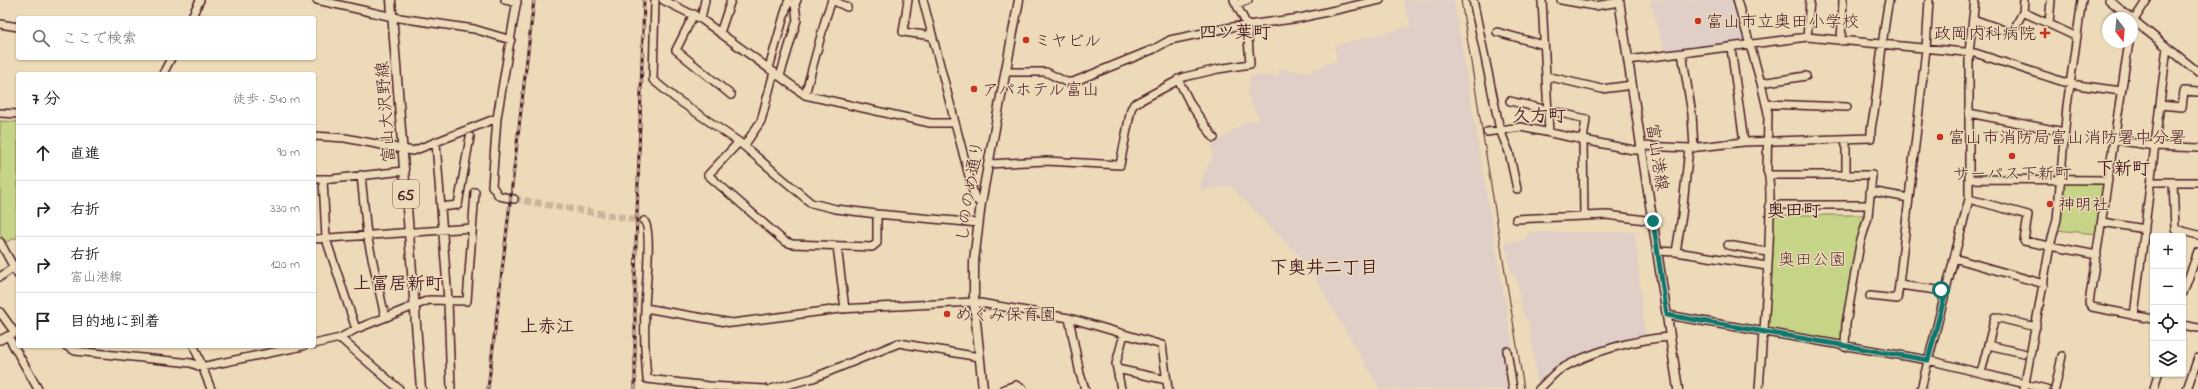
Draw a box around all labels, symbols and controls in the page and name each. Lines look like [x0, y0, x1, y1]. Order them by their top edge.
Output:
place label: 富山市立奥田小学校 [1706, 10, 1859, 35]
north arrow [2102, 12, 2138, 48]
search box [16, 16, 316, 60]
marker: 富山市立奥田小学校 [1693, 16, 1703, 26]
district label: 四ツ葉町 [1199, 21, 1271, 47]
place label: 政岡内科病院 [1934, 22, 2036, 47]
icon: search [30, 27, 52, 49]
marker: 政岡内科病院 [2039, 27, 2051, 39]
text: ここで検索 [62, 28, 137, 50]
place label: ミヤビル [1034, 29, 1101, 54]
marker: ミヤビル [1021, 35, 1031, 45]
street label: 富山大沢野線 [370, 60, 403, 164]
place label: アパホテル富山 [982, 78, 1099, 103]
marker: アパホテル富山 [969, 84, 979, 94]
text: 7 分 [32, 87, 60, 112]
text: 徒歩 · 540 m [233, 90, 300, 109]
district label: 久方町 [1512, 104, 1566, 130]
street label: 富山港線 [1639, 122, 1674, 193]
place label: 富山市消防局富山消防署中分署 [1948, 126, 2186, 151]
marker: 富山市消防局富山消防署中分署 [1935, 132, 1945, 142]
street label: しののめ通り [950, 139, 991, 244]
icon: ahead [32, 142, 54, 164]
text: 直進 [70, 143, 100, 165]
text: 90 m [277, 143, 300, 162]
marker: サーパス下新町 [2007, 151, 2017, 161]
district label: 下新町 [2096, 157, 2150, 183]
place label: サーパス下新町 [1953, 162, 2072, 187]
road number: 65 [393, 180, 419, 208]
place label: 神明社 [2058, 193, 2109, 218]
icon: right [32, 198, 54, 220]
text: 右折 [70, 199, 100, 221]
text: 330 m [270, 199, 300, 218]
district label: 奥田町 [1767, 199, 1821, 225]
marker: 神明社 [2045, 199, 2055, 209]
route end [1644, 212, 1662, 230]
map controls [2150, 233, 2186, 377]
button: + [2150, 233, 2186, 269]
text: 右折 [70, 244, 100, 266]
park label: 奥田公園 [1778, 248, 1846, 273]
icon: right [32, 254, 54, 276]
text: 120 m [270, 255, 300, 274]
district label: 下奥井二丁目 [1270, 256, 1378, 282]
text: 富山港線 [70, 268, 122, 287]
button: − [2150, 269, 2186, 305]
district label: 上冨居新町 [353, 272, 443, 298]
route start [1932, 281, 1950, 299]
place label: めぐみ保育園 [955, 303, 1056, 328]
button: locate [2150, 305, 2186, 341]
marker: めぐみ保育園 [942, 309, 952, 319]
icon: arrive [32, 310, 54, 332]
text: 目的地に到着 [70, 311, 160, 333]
district label: 上赤江 [520, 315, 574, 341]
button: layers [2150, 341, 2186, 377]

